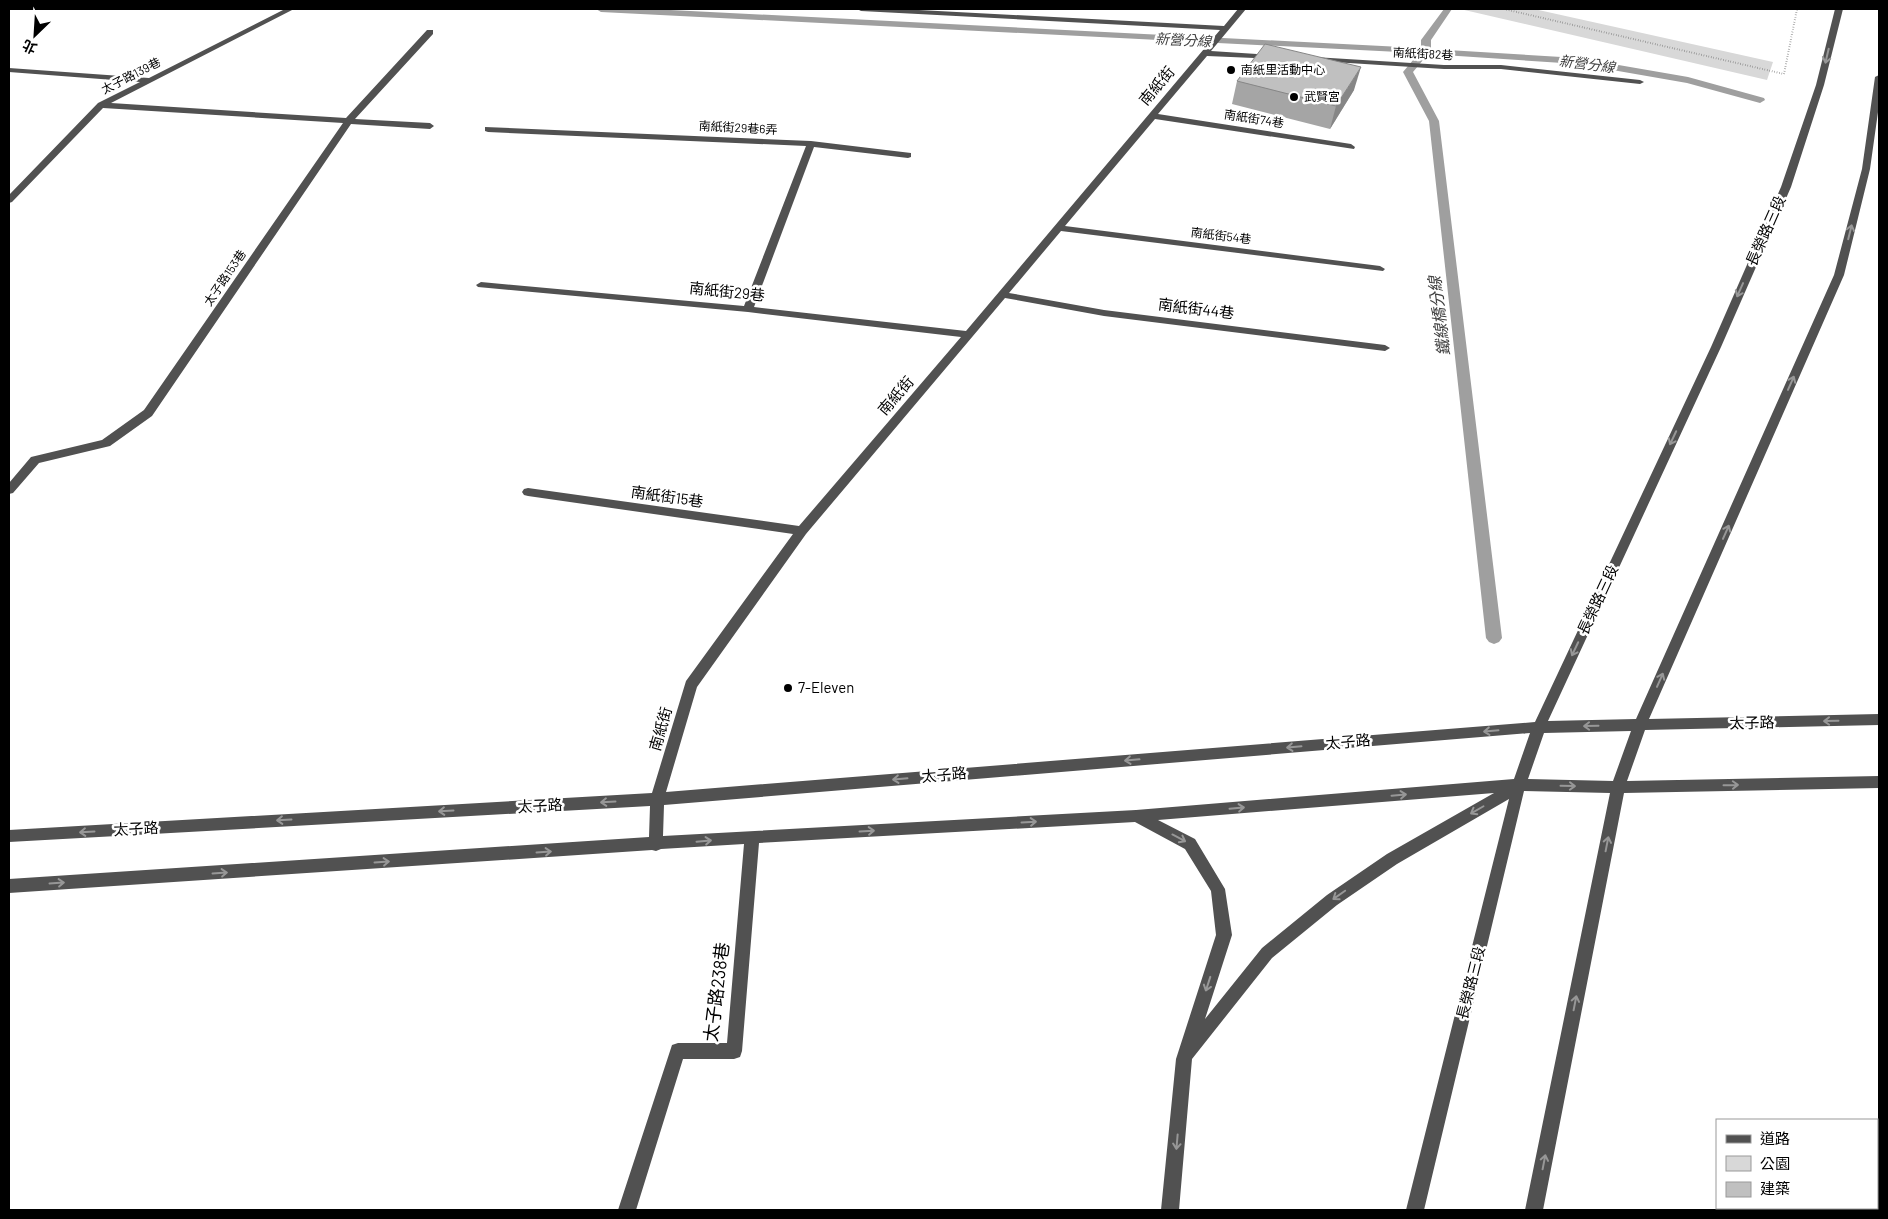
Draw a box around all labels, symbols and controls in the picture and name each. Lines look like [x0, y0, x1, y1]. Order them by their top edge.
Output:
north arrow [10, 10, 60, 60]
water label: 新營分線 [1155, 30, 1213, 50]
text: 北 [19, 37, 39, 58]
street label: 南紙街82巷 [1392, 44, 1454, 62]
one-way arrow [1822, 48, 1831, 64]
water label: 新營分線 [1558, 52, 1618, 76]
street label: 太子路139巷 [99, 54, 163, 96]
street label: 南紙街 [1135, 62, 1178, 108]
place label: 南紙里活動中心 [1241, 62, 1325, 76]
marker: 南紙里活動中心 [1225, 64, 1237, 76]
place label: 武賢宮 [1304, 89, 1340, 103]
marker: 武賢宮 [1288, 91, 1300, 103]
street label: 南紙街74巷 [1223, 106, 1285, 130]
street label: 南紙街29巷6弄 [698, 118, 778, 136]
street label: 長榮路三段 [1742, 193, 1789, 269]
street label: 南紙街54巷 [1190, 224, 1252, 246]
one-way arrow [1846, 225, 1855, 241]
street label: 太子路153巷 [200, 247, 248, 308]
water label: 鐵線橋分線 [1424, 273, 1453, 357]
street label: 南紙街29巷 [688, 278, 766, 304]
one-way arrow [1735, 282, 1745, 297]
street label: 南紙街44巷 [1157, 294, 1235, 322]
street label: 南紙街 [874, 372, 917, 418]
one-way arrow [1787, 376, 1797, 391]
one-way arrow [1668, 430, 1678, 445]
street label: 南紙街15巷 [630, 482, 705, 510]
one-way arrow [1721, 525, 1731, 540]
street label: 長榮路三段 [1573, 562, 1621, 637]
one-way arrow [1570, 641, 1580, 656]
one-way arrow [1655, 673, 1665, 688]
place label: 7-Eleven [798, 678, 854, 696]
marker: 7-Eleven [782, 682, 794, 694]
street label: 南紙街 [645, 705, 675, 753]
street label: 太子路 [1729, 713, 1775, 731]
one-way arrow [1823, 716, 1839, 726]
one-way arrow [1584, 721, 1600, 731]
one-way arrow [1483, 726, 1499, 735]
street label: 太子路 [1325, 730, 1371, 752]
one-way arrow [1286, 742, 1302, 751]
one-way arrow [1124, 755, 1140, 765]
street label: 太子路 [921, 763, 967, 785]
one-way arrow [893, 774, 909, 784]
one-way arrow [1722, 780, 1738, 790]
one-way arrow [1560, 781, 1576, 791]
one-way arrow [1391, 790, 1407, 799]
street label: 太子路 [517, 795, 563, 815]
one-way arrow [601, 797, 617, 806]
one-way arrow [1229, 803, 1245, 812]
one-way arrow [1471, 805, 1485, 815]
one-way arrow [438, 806, 454, 816]
one-way arrow [276, 816, 292, 825]
one-way arrow [1021, 817, 1037, 826]
street label: 太子路 [113, 818, 159, 838]
one-way arrow [858, 826, 874, 835]
one-way arrow [79, 827, 95, 836]
one-way arrow [1172, 834, 1186, 844]
one-way arrow [696, 836, 712, 846]
one-way arrow [1602, 836, 1612, 852]
one-way arrow [536, 848, 552, 857]
one-way arrow [373, 858, 389, 867]
one-way arrow [211, 868, 227, 877]
one-way arrow [49, 878, 65, 887]
one-way arrow [1333, 890, 1347, 900]
street label: 太子路238巷 [699, 941, 733, 1043]
street label: 長榮路三段 [1452, 944, 1488, 1021]
one-way arrow [1203, 975, 1213, 991]
one-way arrow [1571, 995, 1580, 1011]
legend [1716, 1119, 1878, 1209]
text: 道路 [1760, 1129, 1790, 1147]
one-way arrow [1172, 1134, 1181, 1150]
text: 公園 [1760, 1154, 1790, 1172]
one-way arrow [1539, 1155, 1549, 1171]
text: 建築 [1760, 1179, 1790, 1197]

